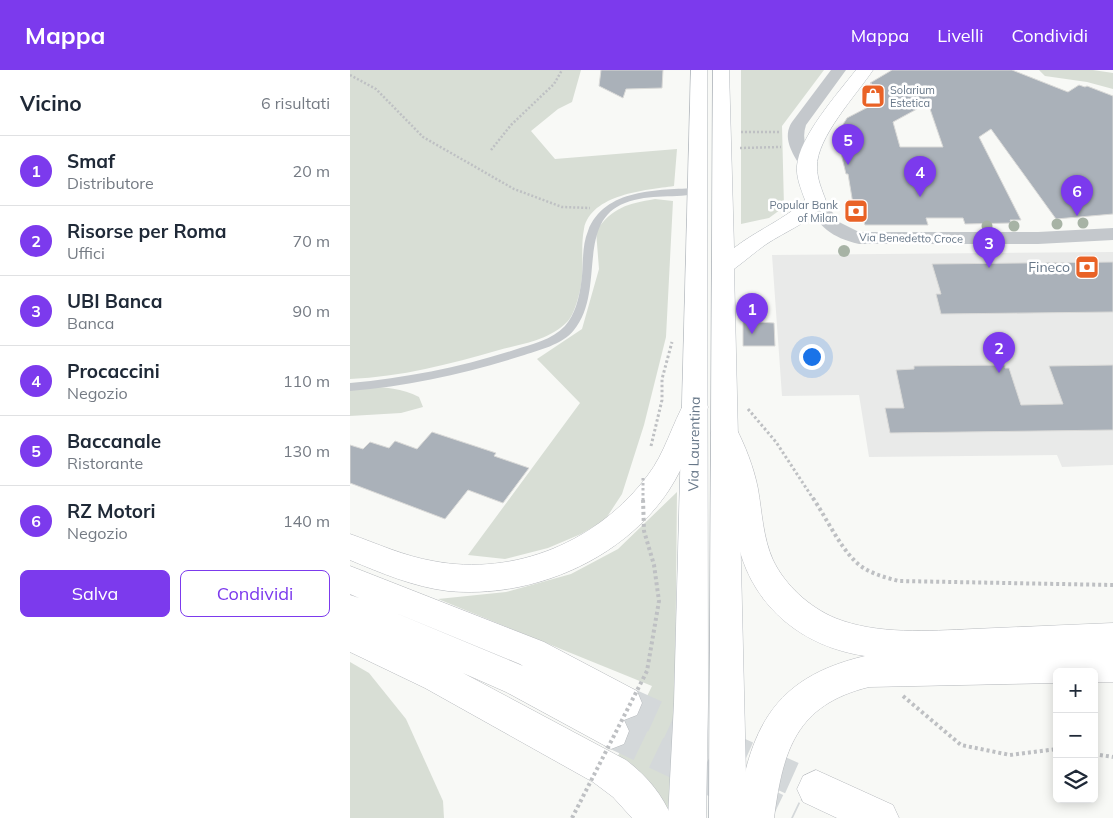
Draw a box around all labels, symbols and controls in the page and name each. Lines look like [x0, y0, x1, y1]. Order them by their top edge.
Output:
text: Mappa [25, 20, 105, 50]
text: Mappa [851, 24, 909, 47]
text: Livelli [937, 24, 983, 47]
text: Condividi [1011, 24, 1088, 47]
shop icon: Solarium Estetica [860, 83, 886, 109]
place label: Solarium Estetica [890, 83, 935, 110]
text: Vicino [20, 90, 82, 116]
text: 6 risultati [261, 93, 330, 113]
pin: 5 [832, 124, 864, 165]
text: Smaf [67, 149, 115, 173]
pin: 4 [904, 156, 936, 197]
text: 1 [31, 161, 41, 181]
text: 20 m [293, 161, 330, 181]
text: Distributore [67, 173, 154, 193]
pin: 6 [1061, 175, 1093, 216]
place label: Popular Bank of Milan [770, 198, 838, 225]
bank icon: Popular Bank of Milan [843, 198, 869, 224]
text: Risorse per Roma [67, 219, 227, 243]
pin: 3 [973, 227, 1005, 268]
street label: Via Benedetto Croce [859, 230, 963, 246]
text: 2 [31, 231, 41, 251]
text: 70 m [293, 231, 330, 251]
text: Uffici [67, 243, 105, 263]
bank icon: Fineco [1074, 254, 1100, 280]
place label: Fineco [1028, 258, 1070, 276]
text: UBI Banca [67, 289, 162, 313]
pin: 1 [736, 293, 768, 334]
text: 3 [31, 301, 41, 321]
text: 90 m [293, 301, 330, 321]
text: Banca [67, 313, 114, 333]
pin: 2 [983, 332, 1015, 373]
your location [799, 344, 825, 370]
text: Procaccini [67, 359, 160, 383]
text: 4 [31, 371, 41, 391]
text: 110 m [283, 371, 330, 391]
text: Negozio [67, 383, 128, 403]
street label: Via Laurentina [684, 396, 704, 492]
text: Baccanale [67, 429, 161, 453]
text: 5 [31, 441, 41, 461]
text: 130 m [283, 441, 330, 461]
text: Ristorante [67, 453, 143, 473]
text: RZ Motori [67, 499, 156, 523]
text: 6 [31, 511, 41, 531]
text: 140 m [283, 511, 330, 531]
text: Negozio [67, 523, 128, 543]
button: Salva [20, 570, 170, 617]
button: Condividi [180, 570, 330, 617]
map controls [1053, 668, 1098, 803]
button: + [1053, 668, 1098, 713]
button: − [1053, 713, 1098, 758]
button: layers [1053, 758, 1098, 803]

